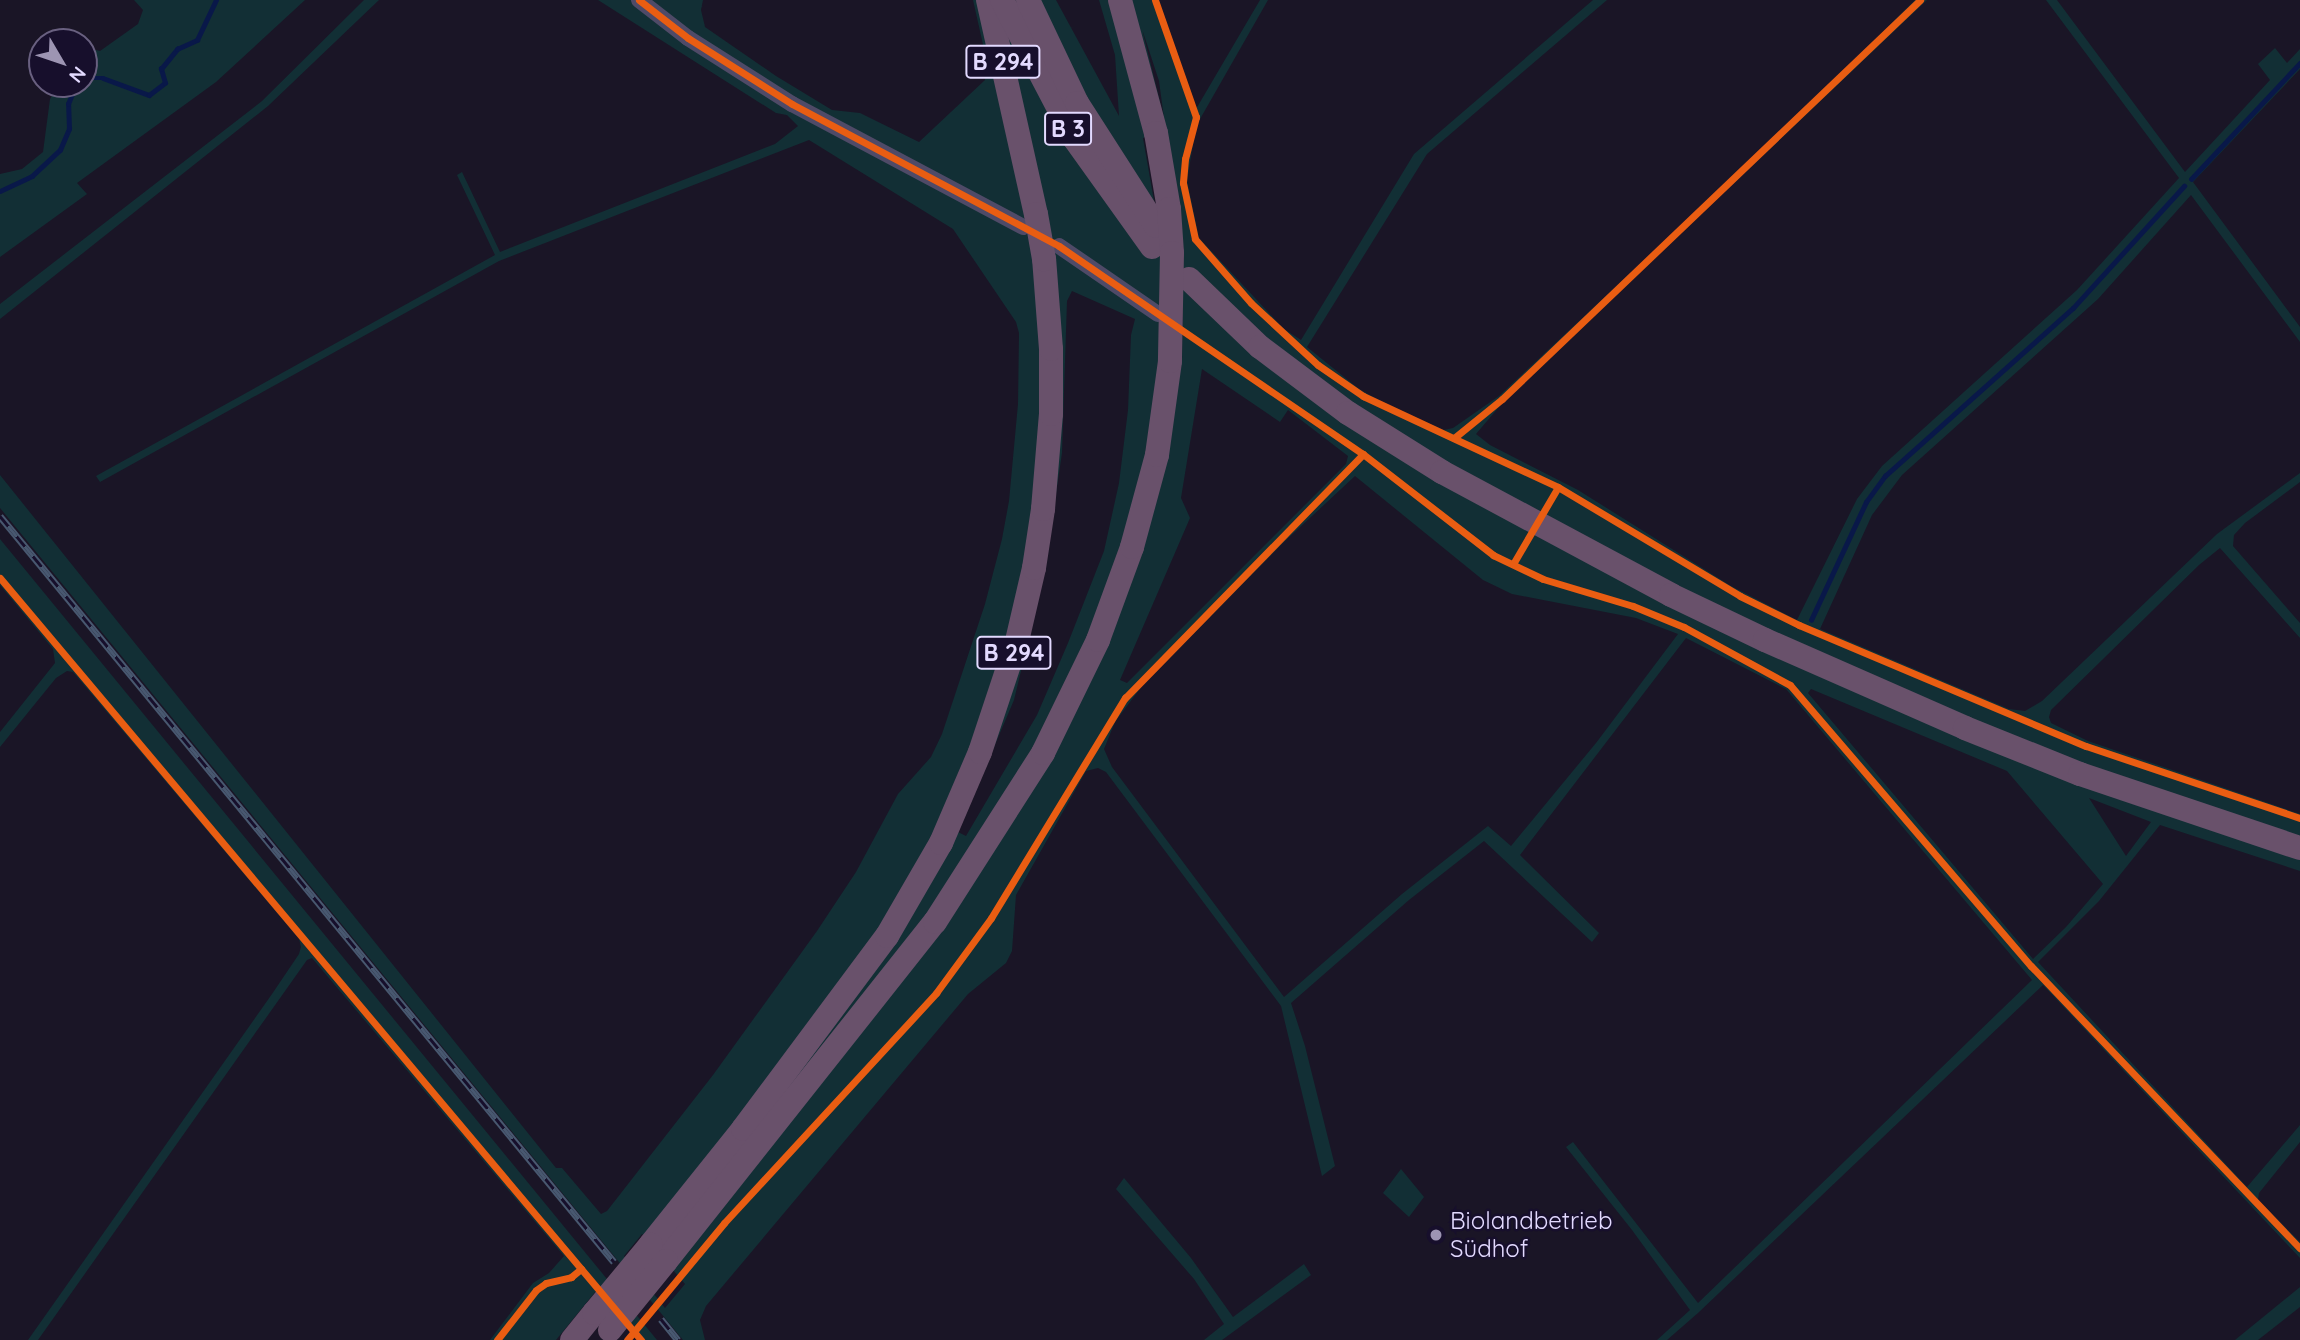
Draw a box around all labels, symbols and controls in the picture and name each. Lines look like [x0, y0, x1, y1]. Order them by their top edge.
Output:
north arrow [28, 28, 98, 98]
road number: B 294 [964, 43, 1042, 82]
text: N [64, 62, 91, 88]
road number: B 3 [1044, 110, 1092, 148]
road number: B 294 [976, 634, 1052, 673]
place label: Biolandbetrieb Südhof [1450, 1207, 1612, 1263]
marker: Biolandbetrieb Südhof [1428, 1227, 1444, 1243]

